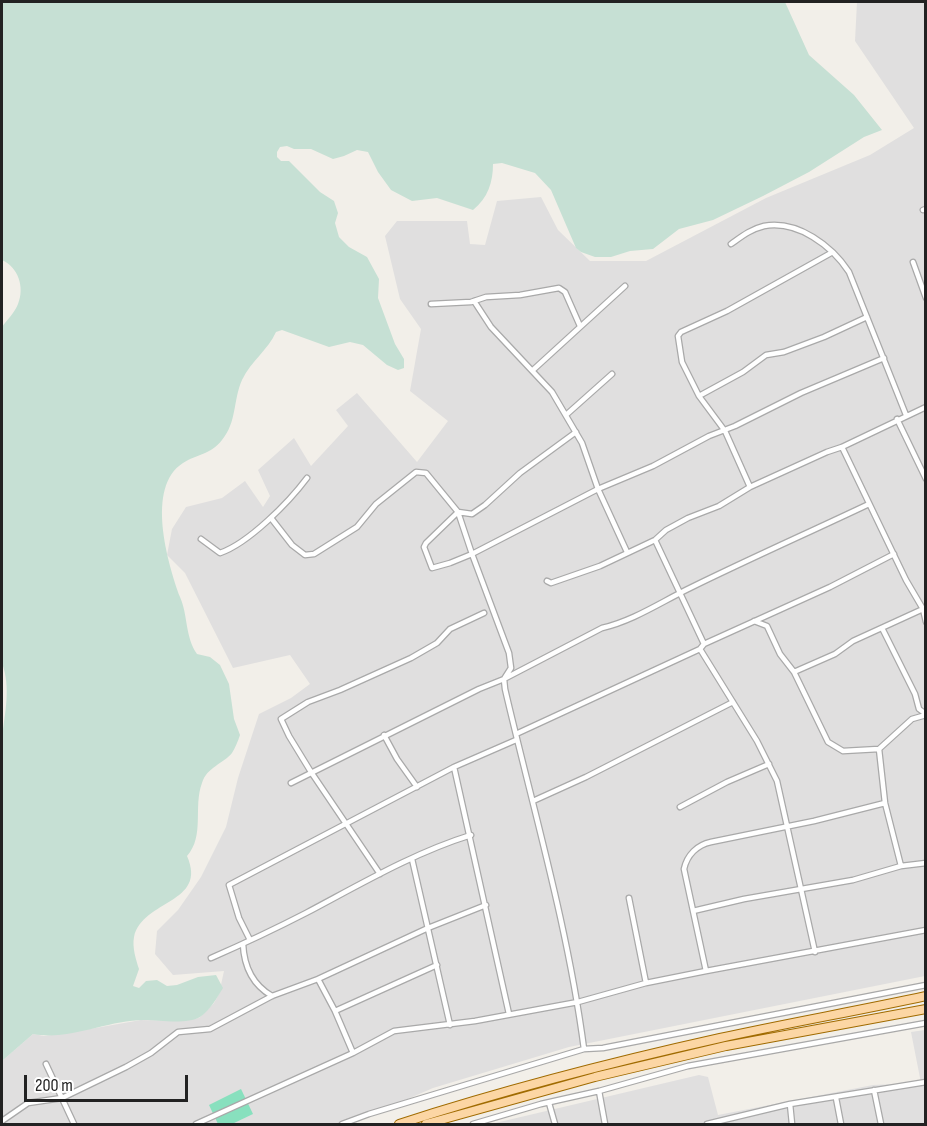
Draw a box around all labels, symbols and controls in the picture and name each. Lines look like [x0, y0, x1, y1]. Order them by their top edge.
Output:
scale bar [27, 1063, 190, 1101]
text: 200 m [35, 1075, 73, 1096]

